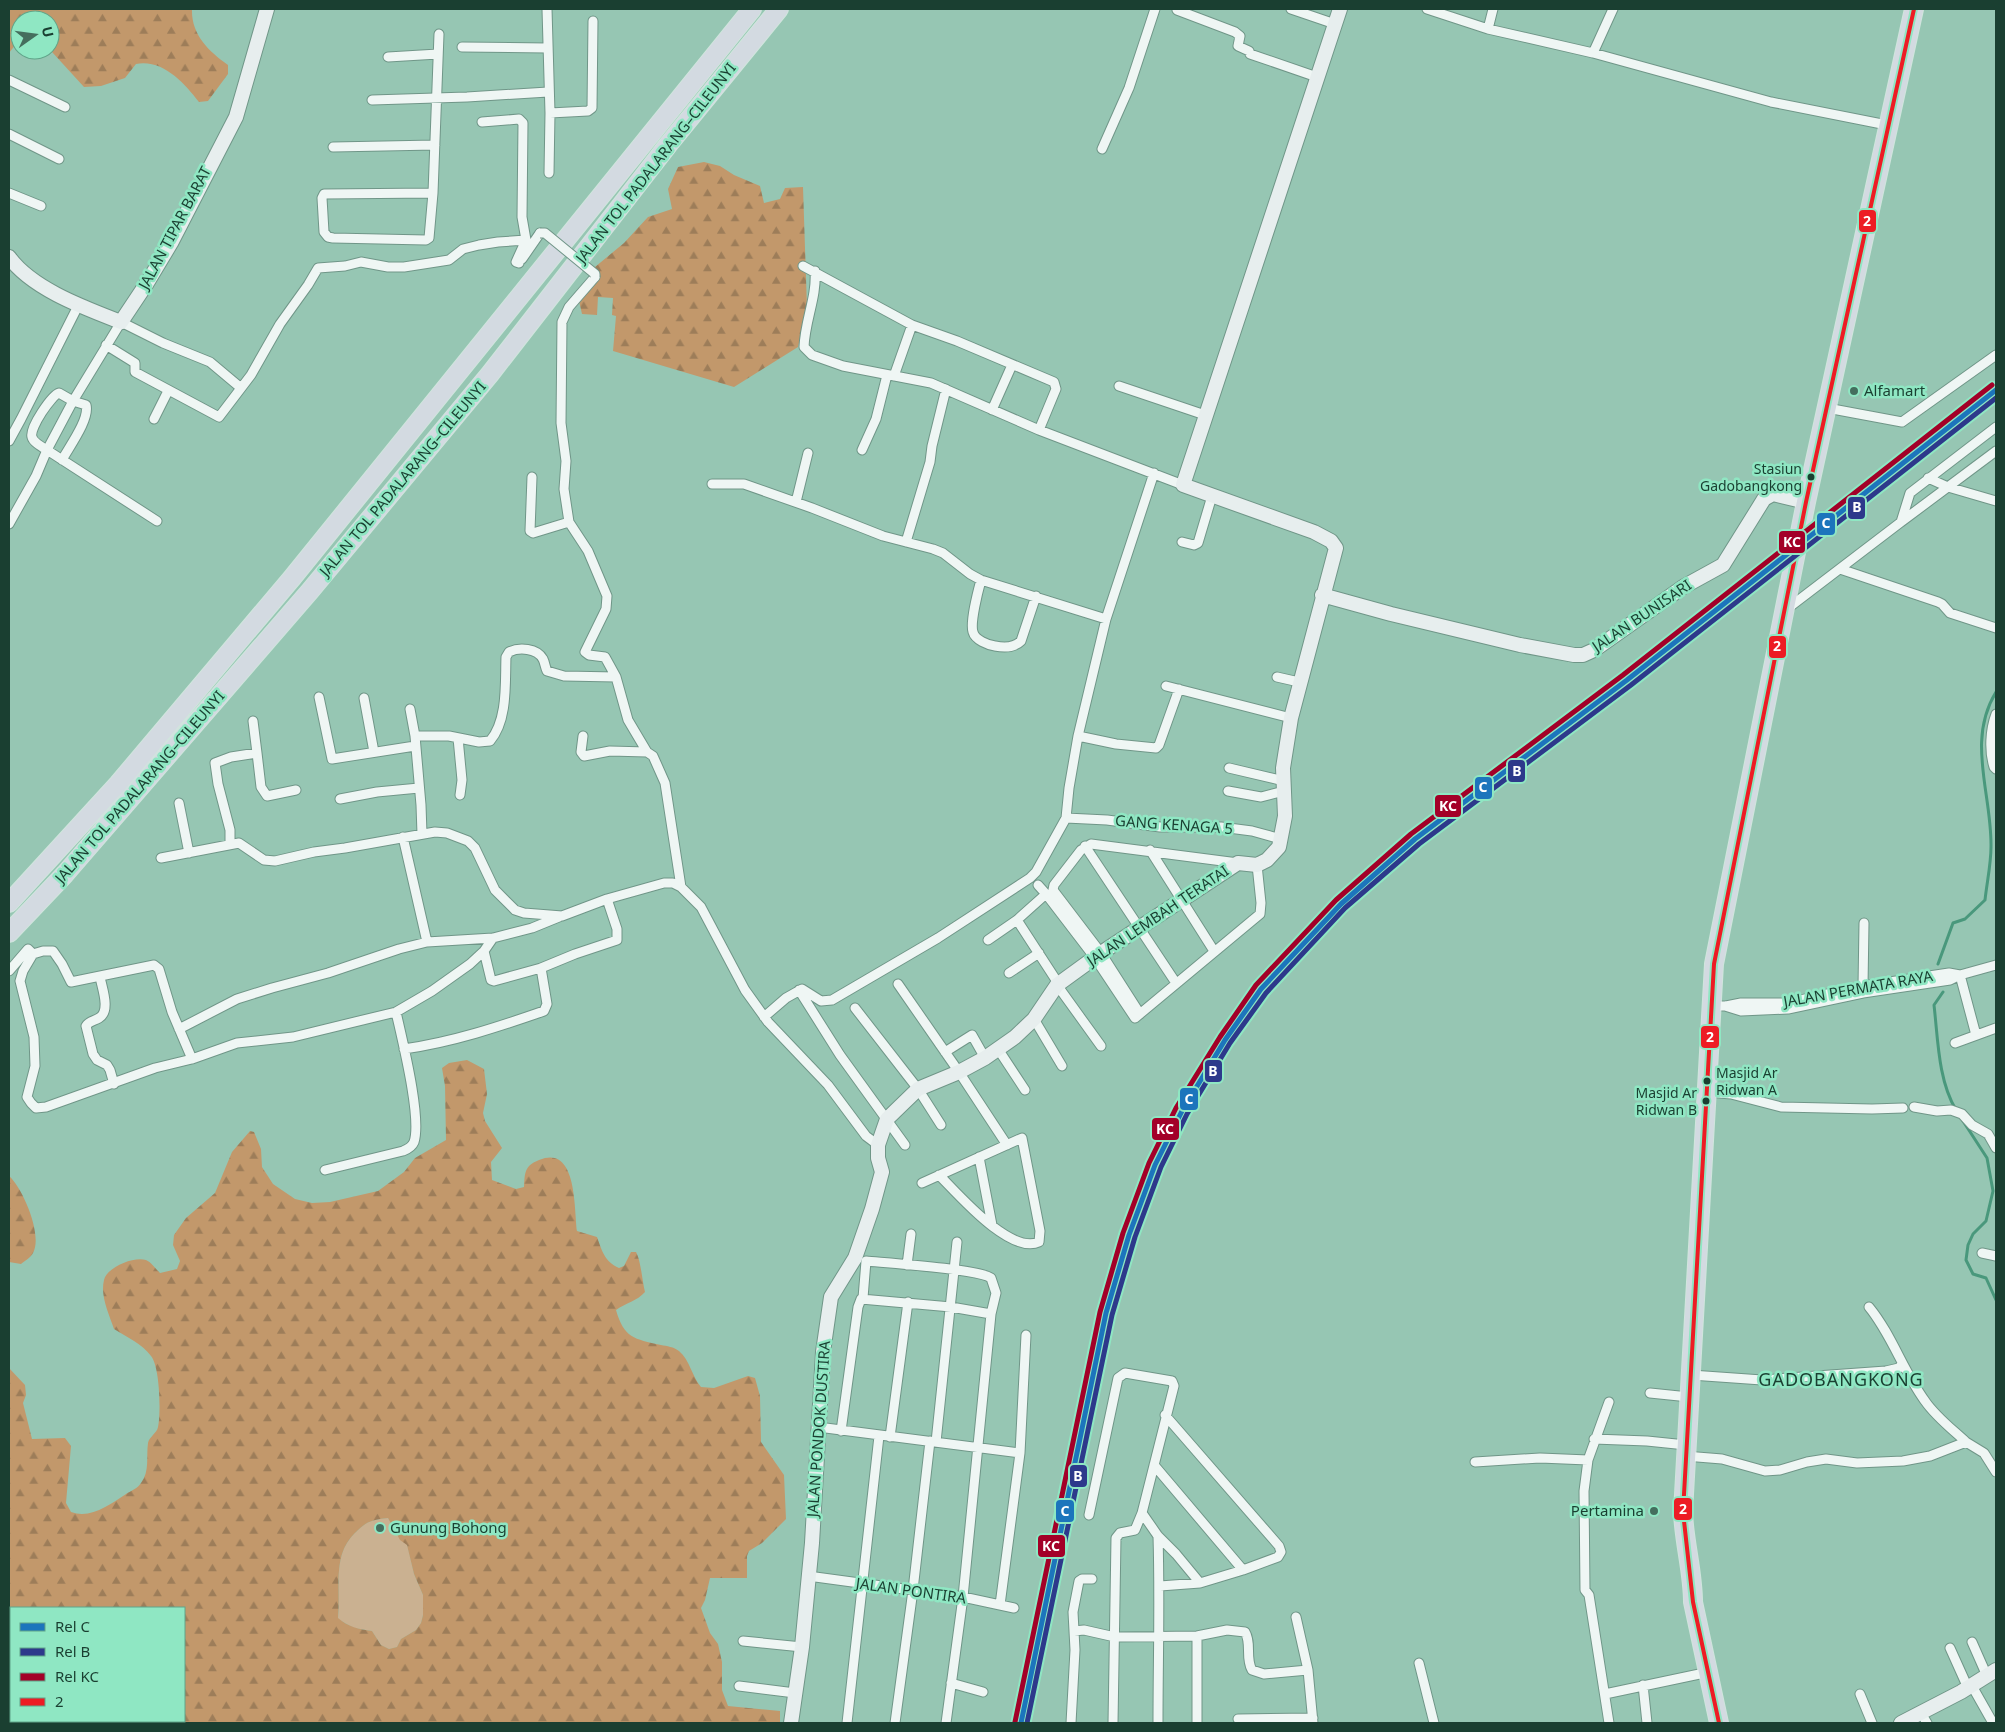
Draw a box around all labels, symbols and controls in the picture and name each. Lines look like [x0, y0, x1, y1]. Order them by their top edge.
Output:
north arrow [10, 10, 60, 60]
text: U [38, 24, 59, 39]
street label: JALAN TOL PADALARANG–CILEUNYI [569, 58, 740, 268]
street label: JALAN TIPAR BARAT [132, 162, 215, 294]
line badge: 2 [1858, 209, 1877, 233]
text: 2 [1863, 211, 1871, 230]
street label: JALAN TOL PADALARANG–CILEUNYI [313, 377, 490, 582]
place label: Alfamart [1864, 380, 1926, 400]
marker: Alfamart [1848, 385, 1860, 397]
place label: Stasiun Gadobangkong [1700, 459, 1802, 495]
marker: Stasiun Gadobangkong [1806, 472, 1816, 482]
line badge: B [1847, 496, 1866, 520]
text: B [1852, 497, 1862, 516]
line badge: C [1816, 512, 1836, 536]
text: C [1822, 513, 1831, 532]
line badge: KC [1778, 530, 1806, 554]
text: KC [1783, 532, 1801, 551]
street label: JALAN BUNISARI [1586, 574, 1695, 657]
line badge: 2 [1768, 635, 1787, 659]
text: 2 [1773, 636, 1781, 655]
street label: JALAN TOL PADALARANG–CILEUNYI [49, 686, 228, 888]
line badge: B [1507, 759, 1526, 783]
text: B [1512, 761, 1522, 780]
line badge: C [1474, 776, 1493, 800]
text: C [1479, 777, 1488, 796]
line badge: KC [1434, 794, 1462, 818]
text: KC [1439, 796, 1457, 815]
street label: GANG KENAGA 5 [1115, 810, 1234, 838]
street label: JALAN LEMBAH TERATAI [1081, 860, 1232, 971]
street label: JALAN PERMATA RAYA [1780, 965, 1934, 1011]
line badge: 2 [1700, 1025, 1720, 1049]
text: 2 [1706, 1027, 1714, 1046]
line badge: B [1204, 1059, 1223, 1083]
text: B [1208, 1061, 1218, 1080]
place label: Masjid Ar Ridwan A [1716, 1063, 1778, 1099]
marker: Masjid Ar Ridwan A [1702, 1076, 1712, 1086]
place label: Masjid Ar Ridwan B [1636, 1083, 1697, 1119]
line badge: C [1179, 1087, 1199, 1111]
text: C [1185, 1089, 1194, 1108]
marker: Masjid Ar Ridwan B [1701, 1096, 1711, 1106]
line badge: KC [1151, 1117, 1180, 1141]
text: KC [1156, 1119, 1174, 1138]
street label: JALAN PONDOK DUSTIRA [802, 1340, 834, 1520]
district label: GADOBANGKONG [1758, 1367, 1924, 1391]
line badge: B [1069, 1464, 1088, 1488]
text: B [1073, 1466, 1083, 1485]
line badge: 2 [1673, 1497, 1693, 1521]
line badge: C [1055, 1499, 1075, 1523]
text: 2 [1679, 1499, 1687, 1518]
place label: Pertamina [1571, 1500, 1644, 1520]
text: C [1061, 1501, 1070, 1520]
marker: Pertamina [1648, 1505, 1660, 1517]
place label: Gunung Bohong [390, 1517, 507, 1537]
marker: Gunung Bohong [374, 1522, 386, 1534]
line badge: KC [1037, 1534, 1066, 1558]
text: KC [1042, 1536, 1060, 1555]
street label: JALAN PONTIRA [853, 1572, 968, 1608]
legend [10, 1607, 185, 1722]
text: Rel C [55, 1616, 91, 1636]
text: Rel B [55, 1641, 90, 1661]
text: Rel KC [55, 1666, 100, 1686]
text: 2 [55, 1691, 64, 1711]

